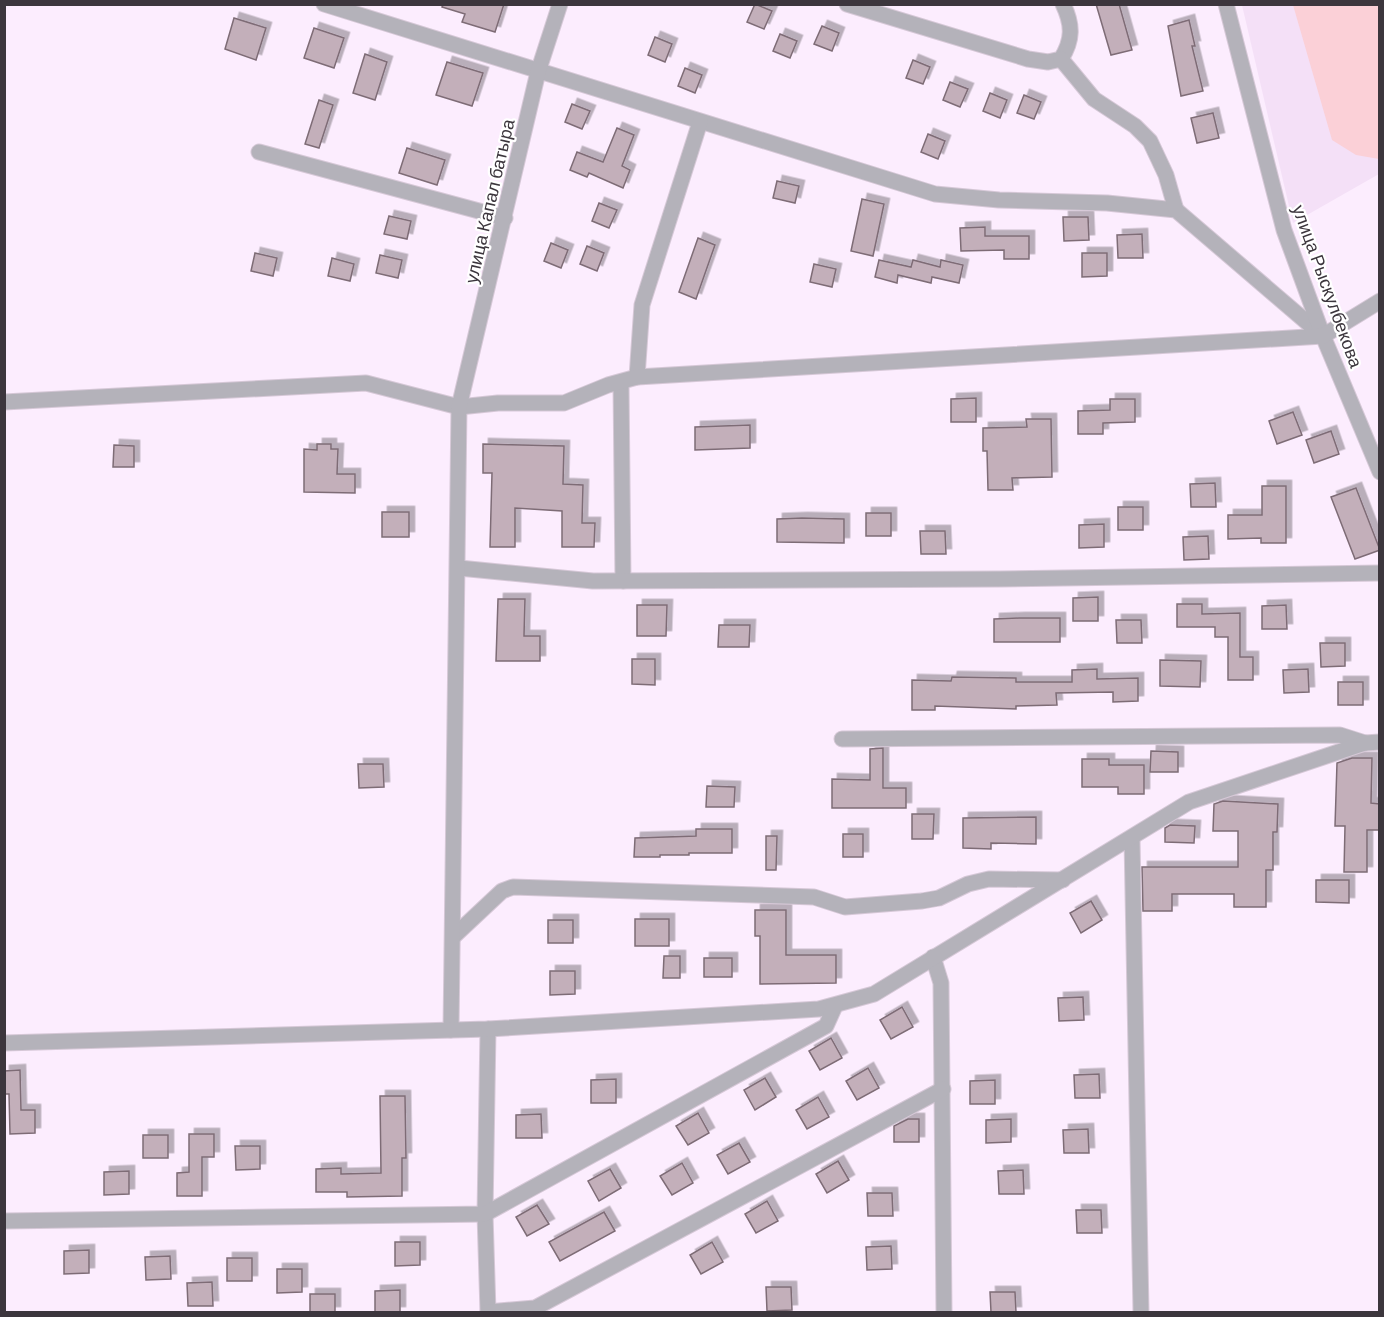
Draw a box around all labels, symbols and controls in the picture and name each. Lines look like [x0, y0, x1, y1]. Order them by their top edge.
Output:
street label: улица Капал батыра [459, 116, 519, 285]
street label: улица Рыскулбекова [1288, 202, 1368, 371]

